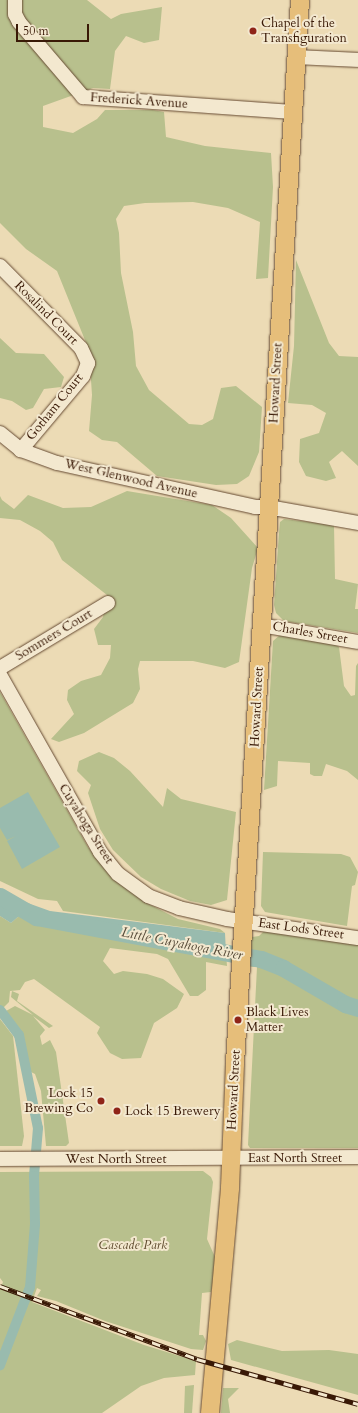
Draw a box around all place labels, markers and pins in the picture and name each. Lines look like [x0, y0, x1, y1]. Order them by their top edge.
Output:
place label: Chapel of the Transfiguration [261, 16, 347, 47]
marker: Chapel of the Transfiguration [248, 26, 258, 36]
place label: Black Lives Matter [246, 1005, 308, 1036]
marker: Black Lives Matter [233, 1015, 243, 1025]
place label: Lock 15 Brewing Co [24, 1086, 93, 1117]
marker: Lock 15 Brewing Co [96, 1096, 106, 1106]
place label: Lock 15 Brewery [125, 1103, 220, 1119]
marker: Lock 15 Brewery [112, 1106, 122, 1116]

